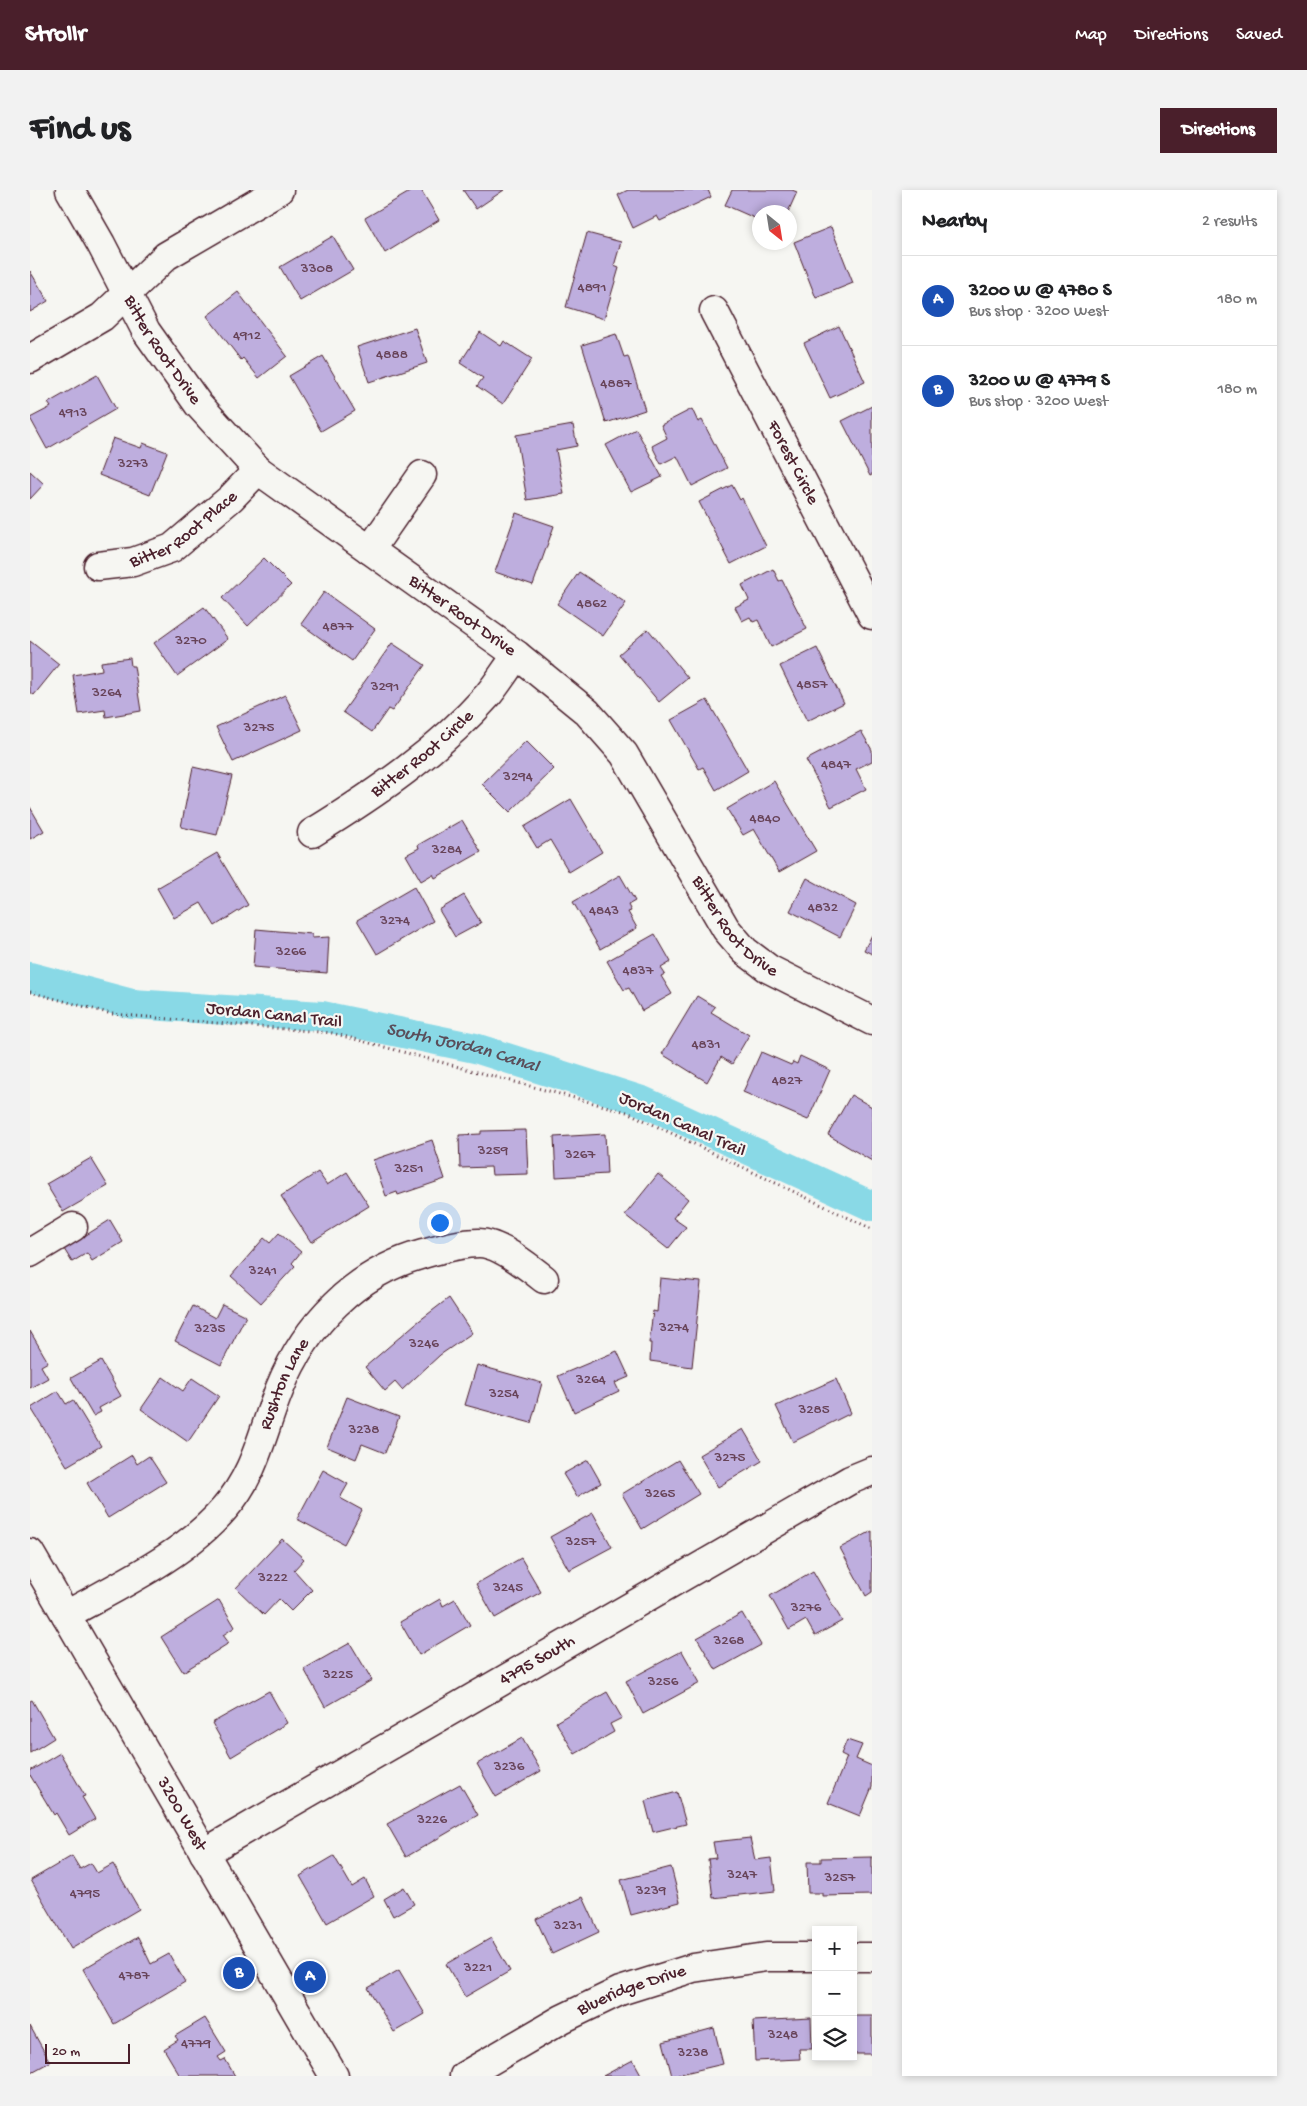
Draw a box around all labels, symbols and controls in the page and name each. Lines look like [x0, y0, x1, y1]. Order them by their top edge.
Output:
text: Strollr [25, 21, 86, 50]
text: Map [1075, 25, 1107, 46]
text: Directions [1135, 25, 1208, 46]
text: Saved [1236, 25, 1282, 46]
button: Directions [1160, 108, 1277, 153]
text: Find us [30, 110, 130, 151]
north arrow [752, 205, 797, 250]
text: Nearby [922, 210, 987, 235]
text: 2 results [1202, 213, 1257, 232]
house number: 3308 [300, 260, 333, 278]
house number: 4891 [578, 279, 606, 297]
text: 3200 W @ 4780 S [969, 280, 1112, 303]
street label: Bitter Root Drive [118, 291, 206, 409]
text: A [933, 291, 943, 310]
text: 180 m [1218, 291, 1257, 310]
text: Bus stop · 3200 West [969, 303, 1108, 322]
house number: 4912 [233, 327, 261, 345]
house number: 4888 [376, 346, 408, 364]
text: 3200 W @ 4779 S [969, 370, 1110, 393]
house number: 4887 [600, 375, 633, 393]
text: B [934, 381, 942, 400]
text: 180 m [1218, 381, 1257, 400]
text: Bus stop · 3200 West [969, 393, 1108, 412]
house number: 4913 [59, 404, 87, 422]
street label: Forest Circle [762, 416, 824, 509]
house number: 3273 [117, 455, 149, 473]
street label: Bitter Root Place [126, 486, 243, 573]
street label: Bitter Root Drive [404, 570, 520, 662]
house number: 4862 [577, 595, 607, 613]
house number: 4877 [323, 618, 355, 636]
house number: 3270 [174, 632, 207, 650]
house number: 4857 [796, 676, 829, 694]
house number: 3291 [370, 678, 399, 696]
house number: 3264 [91, 684, 122, 702]
street label: Bitter Root Circle [366, 705, 479, 803]
house number: 3275 [243, 719, 275, 737]
house number: 4847 [821, 756, 852, 774]
house number: 3294 [502, 768, 533, 786]
house number: 4840 [750, 810, 781, 828]
house number: 3284 [431, 841, 462, 859]
street label: Bitter Root Drive [686, 871, 782, 982]
house number: 4832 [808, 899, 838, 917]
house number: 4843 [589, 902, 619, 920]
house number: 3274 [379, 912, 410, 930]
house number: 3266 [275, 943, 307, 961]
house number: 4837 [623, 962, 655, 980]
street label: Jordan Canal Trail [205, 998, 343, 1034]
water label: South Jordan Canal [384, 1018, 543, 1080]
house number: 4831 [691, 1036, 721, 1054]
house number: 4827 [772, 1072, 803, 1090]
street label: Jordan Canal Trail [615, 1088, 749, 1162]
house number: 3259 [477, 1142, 509, 1160]
house number: 3267 [564, 1146, 596, 1164]
house number: 3251 [393, 1160, 424, 1178]
your location [427, 1210, 453, 1236]
house number: 3241 [248, 1262, 277, 1280]
house number: 3274 [658, 1319, 689, 1337]
house number: 3235 [194, 1320, 226, 1338]
street label: Rushton Lane [255, 1334, 315, 1432]
house number: 3246 [408, 1335, 439, 1353]
house number: 3264 [575, 1371, 606, 1389]
house number: 3254 [488, 1385, 519, 1403]
house number: 3285 [797, 1401, 830, 1419]
house number: 3238 [347, 1421, 380, 1439]
house number: 3275 [714, 1449, 746, 1467]
house number: 3265 [644, 1485, 675, 1503]
house number: 3257 [565, 1533, 598, 1551]
house number: 3222 [257, 1569, 288, 1587]
house number: 3245 [492, 1579, 523, 1597]
house number: 3276 [790, 1599, 822, 1617]
street label: 4795 South [496, 1630, 579, 1691]
house number: 3268 [713, 1632, 744, 1650]
house number: 3225 [322, 1666, 353, 1684]
house number: 3256 [647, 1673, 679, 1691]
house number: 3236 [493, 1758, 525, 1776]
street label: 3200 West [152, 1773, 212, 1856]
house number: 3226 [416, 1811, 447, 1829]
house number: 3247 [726, 1866, 758, 1884]
house number: 3257 [824, 1869, 857, 1887]
house number: 3239 [635, 1882, 667, 1900]
house number: 4795 [70, 1885, 100, 1903]
house number: 3231 [553, 1917, 582, 1935]
map controls [812, 1926, 857, 2061]
button: + [812, 1926, 857, 1971]
pin: B [223, 1954, 255, 1992]
pin: A [294, 1958, 326, 1996]
house number: 3221 [463, 1959, 492, 1977]
street label: Blueridge Drive [573, 1960, 689, 2021]
house number: 4787 [119, 1967, 151, 1985]
button: − [812, 1971, 857, 2016]
button: layers [812, 2016, 857, 2061]
house number: 3248 [767, 2026, 798, 2044]
house number: 4779 [181, 2035, 212, 2053]
scale bar [45, 2041, 130, 2064]
text: 20 m [52, 2044, 80, 2061]
house number: 3238 [676, 2044, 709, 2062]

